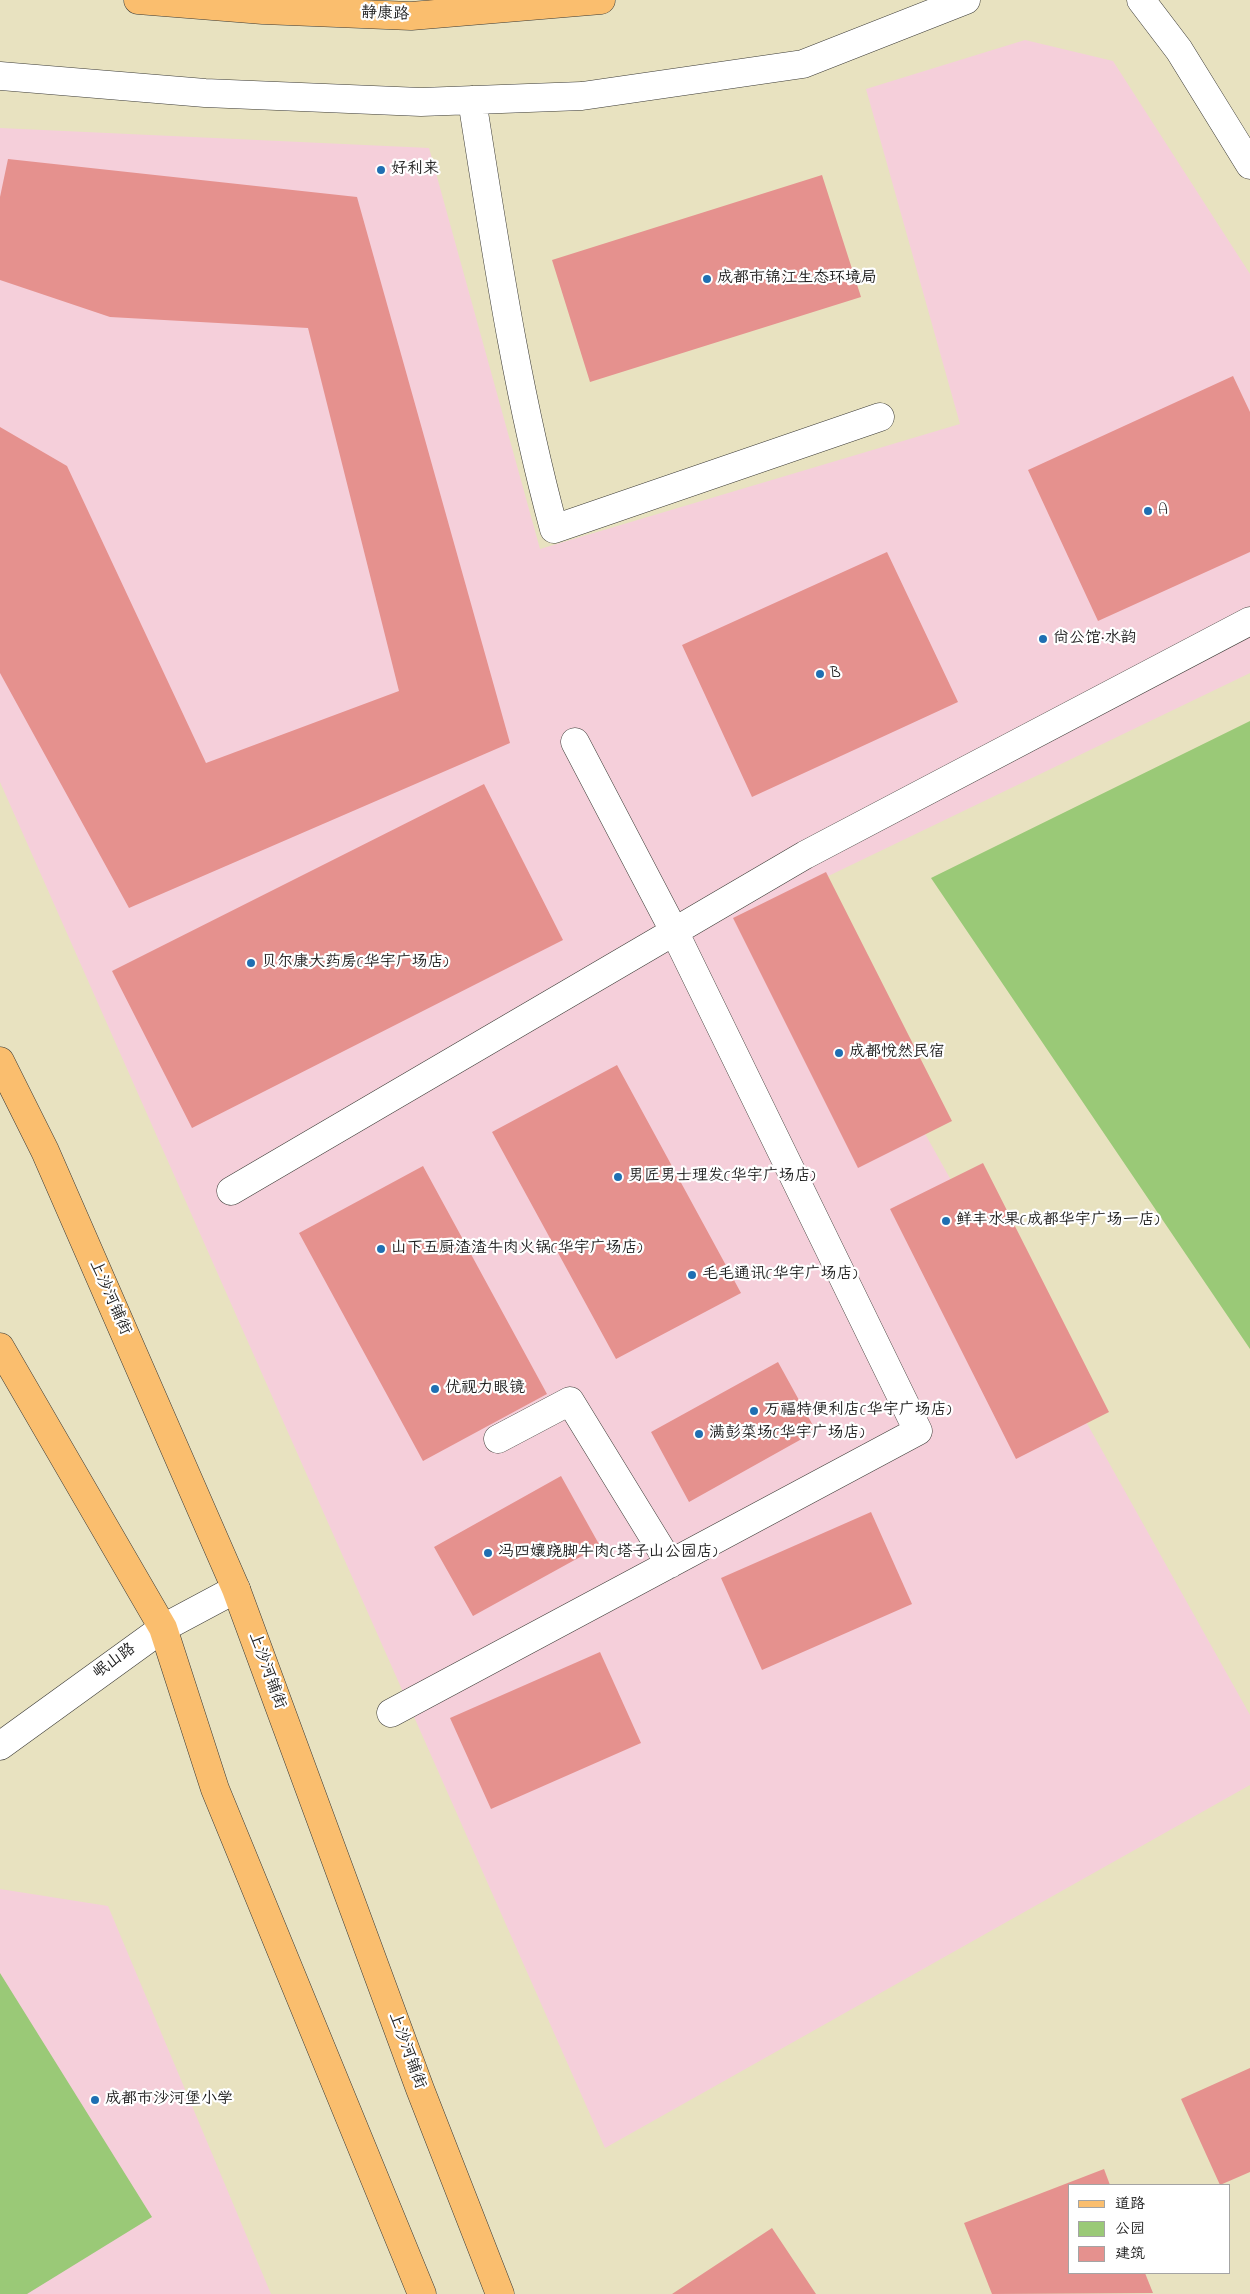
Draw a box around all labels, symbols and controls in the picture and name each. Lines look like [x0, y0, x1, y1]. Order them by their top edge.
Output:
street label: 静康路 [361, 5, 409, 25]
place label: 好利来 [391, 160, 439, 180]
marker: 好利来 [375, 164, 387, 176]
place label: 成都市锦江生态环境局 [717, 269, 877, 289]
marker: 成都市锦江生态环境局 [701, 273, 713, 285]
place label: A [1158, 501, 1168, 521]
marker: A [1142, 505, 1154, 517]
place label: 尚公馆·水韵 [1053, 629, 1136, 649]
marker: 尚公馆·水韵 [1037, 633, 1049, 645]
place label: B [830, 664, 841, 684]
marker: B [814, 668, 826, 680]
place label: 贝尔康大药房(华宇广场店) [261, 953, 448, 973]
marker: 贝尔康大药房(华宇广场店) [245, 957, 257, 969]
place label: 成都悦然民宿 [849, 1043, 945, 1063]
marker: 成都悦然民宿 [833, 1047, 845, 1059]
place label: 男匠男士理发(华宇广场店) [628, 1167, 815, 1187]
marker: 男匠男士理发(华宇广场店) [612, 1171, 624, 1183]
place label: 鲜丰水果(成都华宇广场一店) [956, 1211, 1159, 1231]
marker: 鲜丰水果(成都华宇广场一店) [940, 1215, 952, 1227]
place label: 山下五厨渣渣牛肉火锅(华宇广场店) [391, 1239, 642, 1259]
marker: 山下五厨渣渣牛肉火锅(华宇广场店) [375, 1243, 387, 1255]
street label: 上沙河铺街 [84, 1258, 134, 1338]
place label: 毛毛通讯(华宇广场店) [702, 1265, 857, 1285]
marker: 毛毛通讯(华宇广场店) [686, 1269, 698, 1281]
place label: 优视力眼镜 [445, 1379, 525, 1399]
marker: 优视力眼镜 [429, 1383, 441, 1395]
place label: 万福特便利店(华宇广场店) [764, 1401, 951, 1421]
marker: 万福特便利店(华宇广场店) [748, 1405, 760, 1417]
place label: 满彭菜场(华宇广场店) [709, 1424, 864, 1444]
marker: 满彭菜场(华宇广场店) [693, 1428, 705, 1440]
place label: 冯四孃跷脚牛肉(塔子山公园店) [498, 1543, 717, 1563]
marker: 冯四孃跷脚牛肉(塔子山公园店) [482, 1547, 494, 1559]
street label: 上沙河铺街 [243, 1630, 289, 1712]
street label: 岷山路 [90, 1640, 140, 1684]
street label: 上沙河铺街 [383, 2010, 429, 2092]
place label: 成都市沙河堡小学 [105, 2090, 233, 2110]
marker: 成都市沙河堡小学 [89, 2094, 101, 2106]
legend [1068, 2184, 1230, 2274]
text: 道路 [1115, 2193, 1145, 2215]
text: 公园 [1115, 2218, 1145, 2240]
text: 建筑 [1115, 2243, 1145, 2265]

